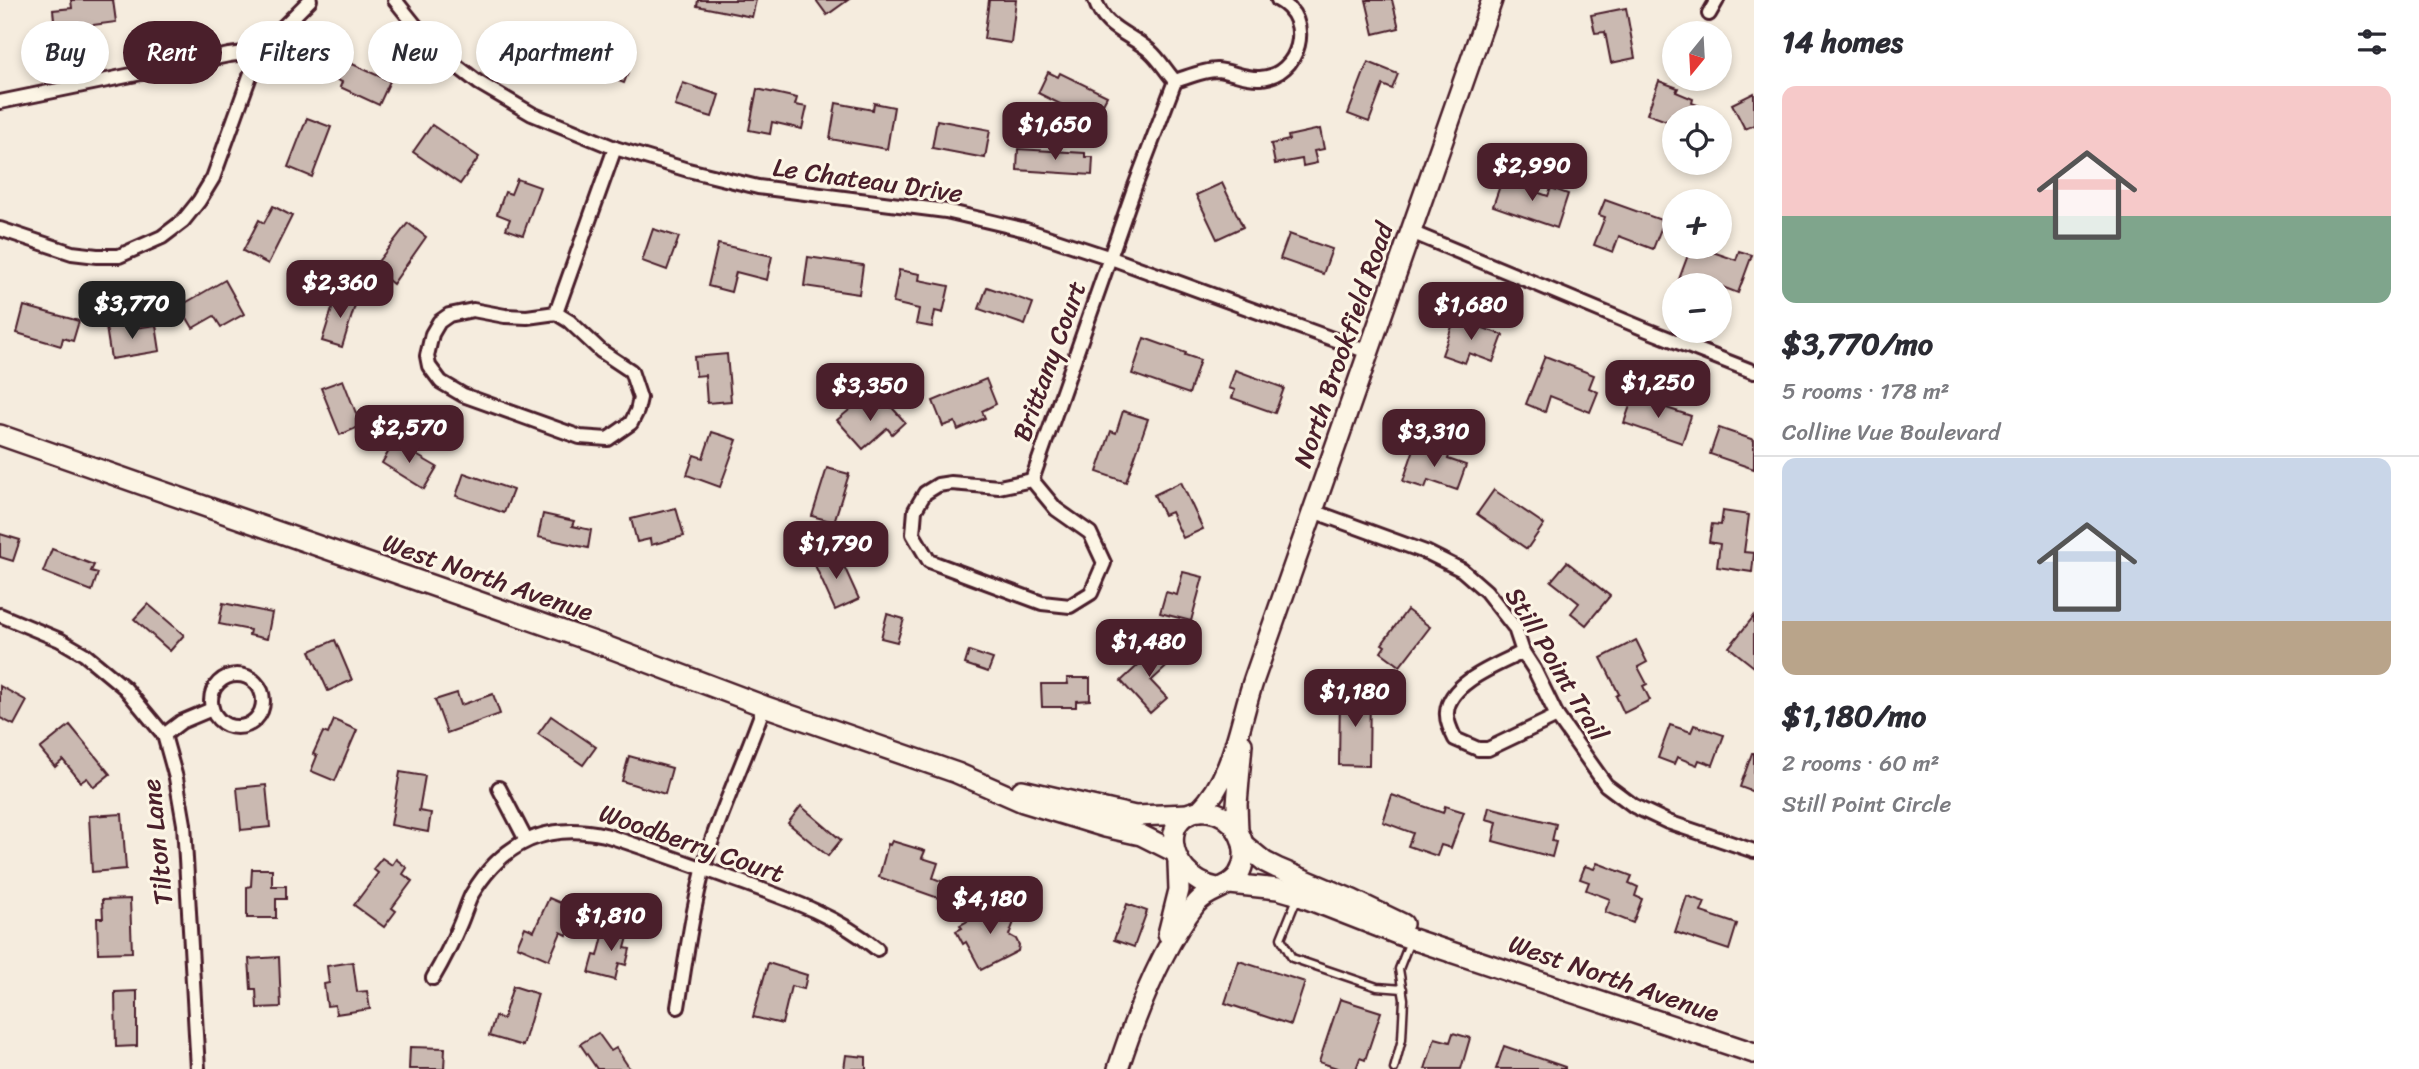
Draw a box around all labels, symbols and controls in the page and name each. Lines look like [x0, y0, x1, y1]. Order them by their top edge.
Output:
text: 14 homes [1782, 15, 1903, 69]
chip: Buy [21, 21, 109, 84]
chip: Rent [123, 21, 222, 84]
chip: Filters [236, 21, 354, 84]
chip: New [368, 21, 462, 84]
chip: Apartment [476, 21, 637, 84]
north arrow [1662, 21, 1732, 91]
map controls [1662, 21, 1732, 343]
icon: filters [2353, 23, 2391, 61]
pin: $1,650 [998, 102, 1112, 162]
text: $1,650 [1018, 104, 1092, 145]
button: locate [1662, 105, 1732, 175]
icon: home [2024, 132, 2150, 258]
street label: Le Chateau Drive [770, 144, 966, 216]
pin: $2,990 [1475, 144, 1589, 203]
text: $2,990 [1493, 145, 1571, 186]
button: + [1662, 189, 1732, 259]
street label: North Brookfield Road [1279, 214, 1407, 474]
pin: $2,360 [283, 260, 397, 320]
text: $2,360 [302, 262, 378, 303]
button: − [1662, 273, 1732, 343]
street label: Brittany Court [999, 274, 1099, 448]
pin: $3,770 [75, 282, 189, 341]
pin: $1,680 [1414, 282, 1528, 342]
text: $3,770 [94, 283, 170, 324]
text: $1,680 [1434, 284, 1508, 325]
text: $3,770/mo [1782, 317, 1933, 371]
pin: $1,250 [1601, 360, 1715, 420]
text: $1,250 [1621, 362, 1695, 403]
pin: $3,350 [813, 364, 927, 423]
text: $3,350 [832, 365, 908, 406]
text: 5 rooms · 178 m² [1782, 371, 1950, 412]
pin: $2,570 [352, 406, 466, 465]
text: $2,570 [371, 407, 447, 448]
pin: $3,310 [1377, 410, 1491, 469]
text: $3,310 [1398, 411, 1470, 452]
text: Colline Vue Boulevard [1782, 412, 2000, 453]
icon: home [2024, 504, 2150, 630]
street label: West North Avenue [376, 519, 600, 635]
pin: $1,790 [779, 522, 893, 581]
text: $1,790 [799, 523, 873, 564]
street label: Still Point Trail [1493, 578, 1622, 751]
pin: $1,480 [1092, 620, 1206, 679]
text: $1,480 [1112, 621, 1186, 662]
pin: $1,180 [1298, 670, 1412, 729]
text: $1,180 [1320, 671, 1390, 712]
text: $1,180/mo [1782, 689, 1926, 743]
text: 2 rooms · 60 m² [1782, 743, 1940, 784]
street label: Tilton Lane [127, 776, 187, 908]
text: Still Point Circle [1782, 784, 1951, 825]
street label: Woodberry Court [593, 790, 791, 896]
pin: $4,180 [933, 876, 1047, 936]
text: $4,180 [953, 878, 1027, 919]
pin: $1,810 [554, 894, 668, 953]
text: $1,810 [576, 895, 646, 936]
street label: West North Avenue [1502, 920, 1726, 1036]

